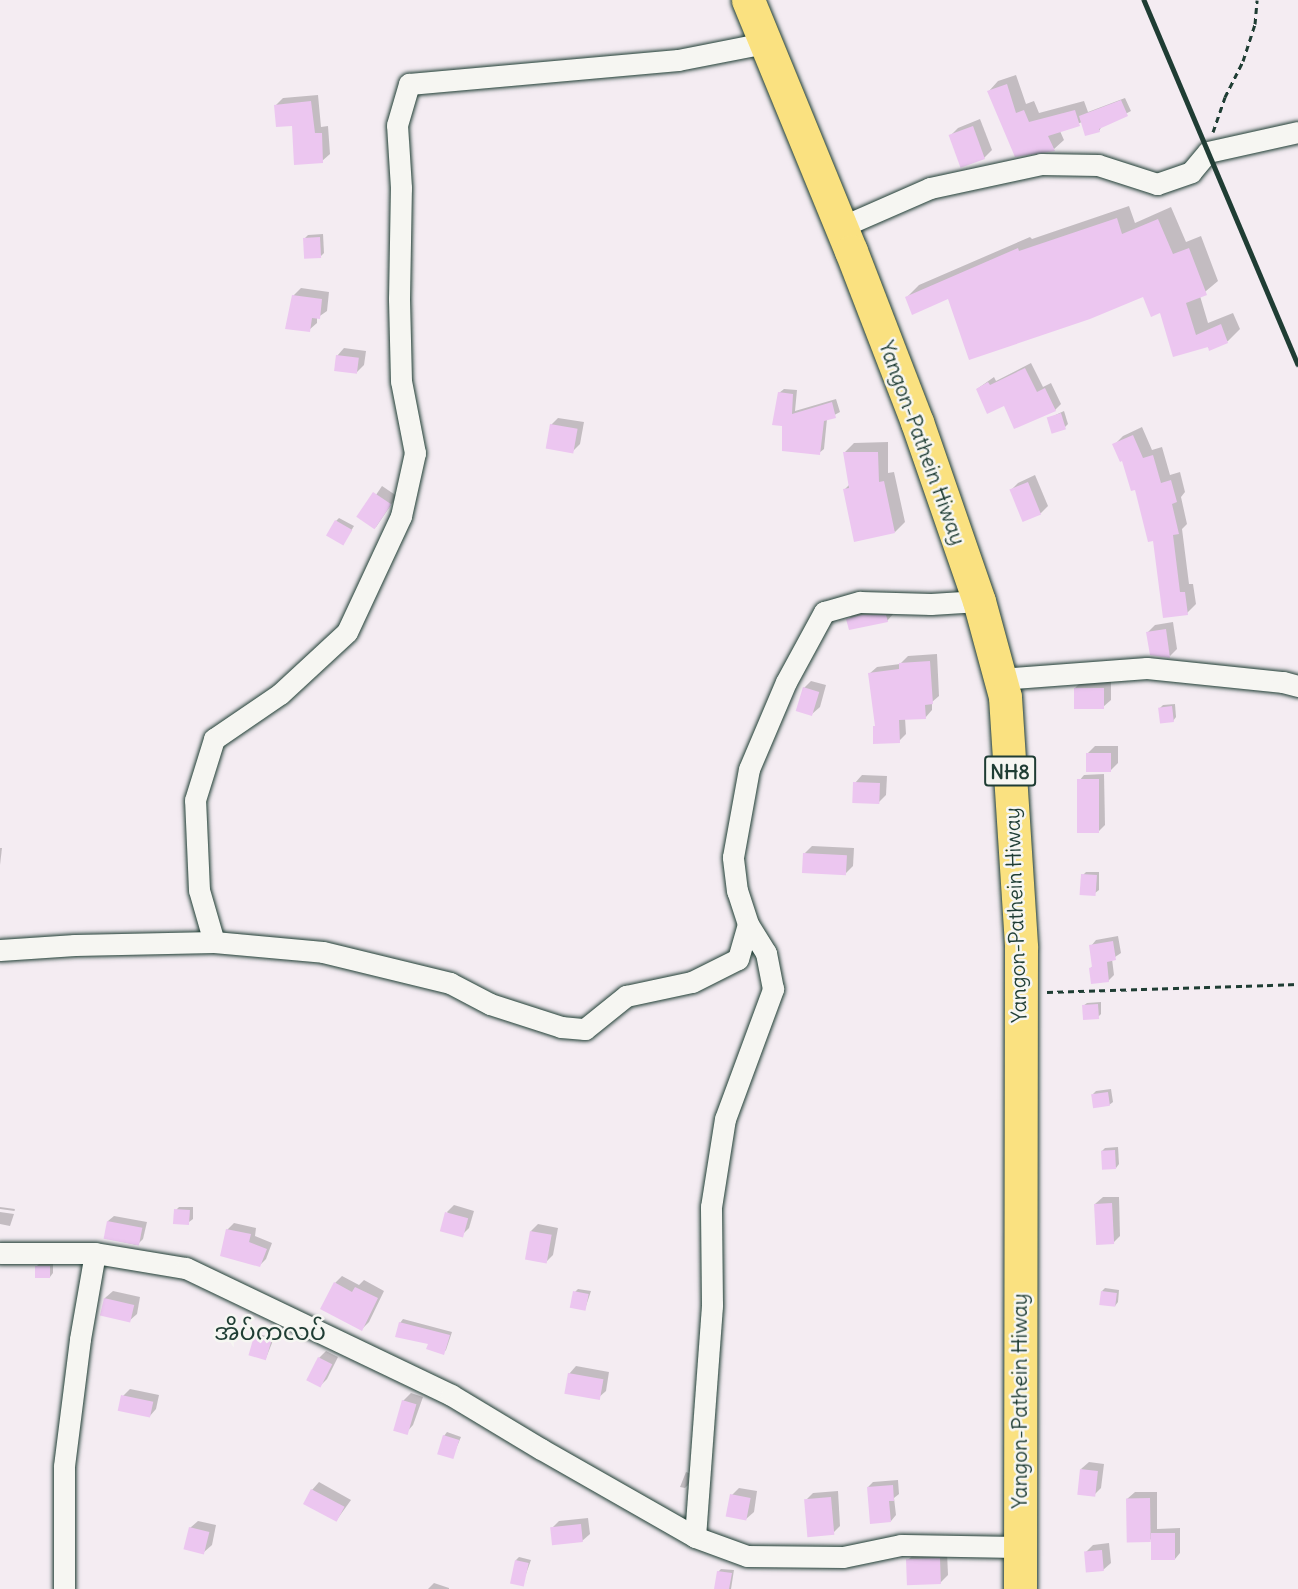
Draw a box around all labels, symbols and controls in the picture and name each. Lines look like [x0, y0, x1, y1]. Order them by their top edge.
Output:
street label: Yangon-Pathein Hiway [873, 337, 971, 549]
road number: NH8 [983, 754, 1037, 788]
street label: Yangon-Pathein Hiway [1000, 807, 1032, 1023]
street label: Yangon-Pathein Hiway [1007, 1293, 1033, 1509]
district label: အိပ်ကလပ် [214, 1318, 326, 1346]

